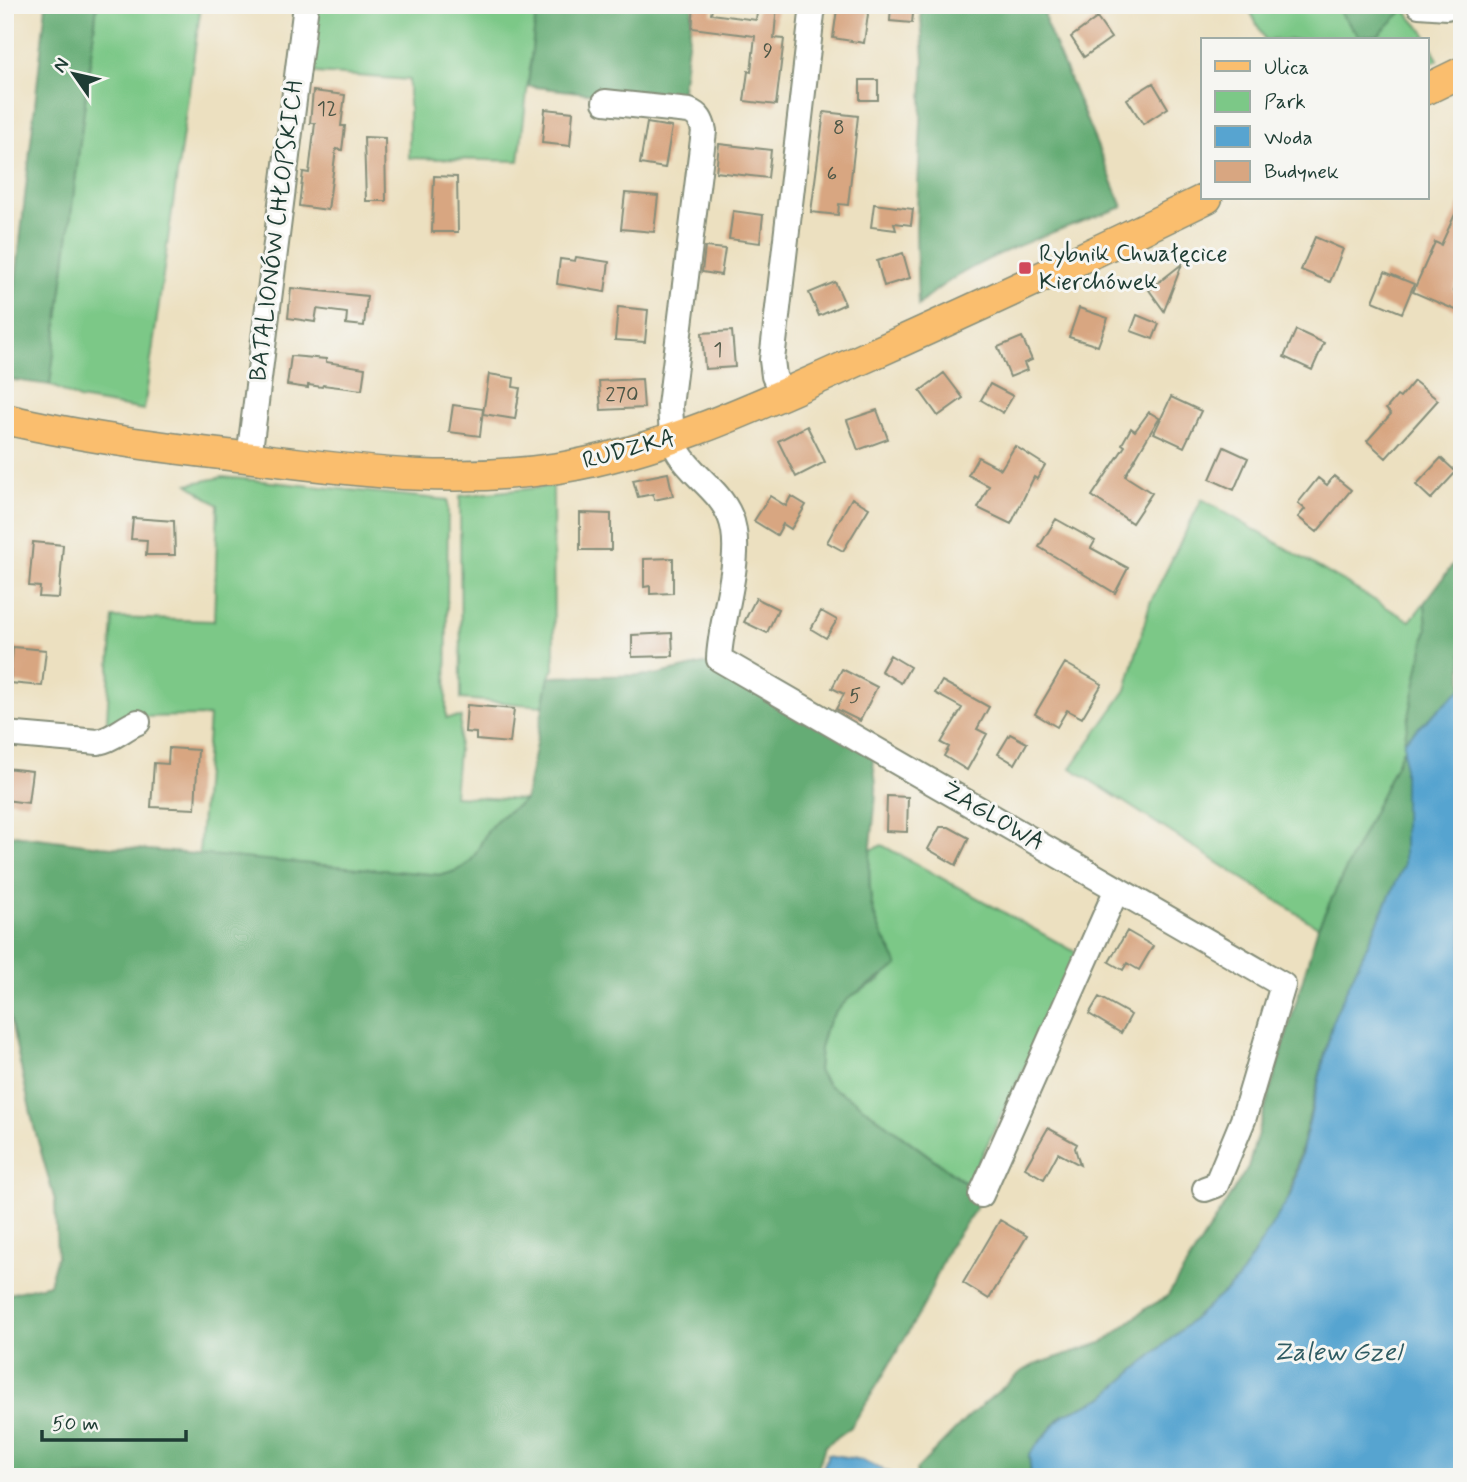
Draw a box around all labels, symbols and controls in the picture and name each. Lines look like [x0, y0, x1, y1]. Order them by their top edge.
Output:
house number: 9 [763, 37, 773, 65]
north arrow [38, 38, 108, 108]
legend [1201, 38, 1428, 200]
text: N [47, 53, 75, 78]
text: Ulica [1264, 54, 1309, 82]
street label: BATALIONÓW CHŁOPSKICH [243, 79, 311, 383]
text: Park [1264, 88, 1306, 116]
house number: 12 [317, 95, 337, 123]
house number: 8 [833, 114, 845, 142]
text: Woda [1264, 124, 1313, 152]
text: Budynek [1264, 158, 1339, 186]
house number: 6 [827, 160, 837, 188]
place label: Rybnik Chwałęcice Kierchówek [1039, 239, 1228, 298]
marker: Rybnik Chwałęcice Kierchówek [1017, 260, 1033, 276]
house number: 1 [713, 336, 723, 364]
house number: 270 [605, 381, 639, 409]
street label: RUDZKA [579, 423, 679, 477]
house number: 5 [849, 682, 861, 710]
street label: ŻAGLOWA [936, 775, 1050, 859]
water label: Zalew Gzel [1273, 1336, 1405, 1370]
scale bar [42, 1398, 186, 1442]
text: 50 m [52, 1410, 99, 1438]

